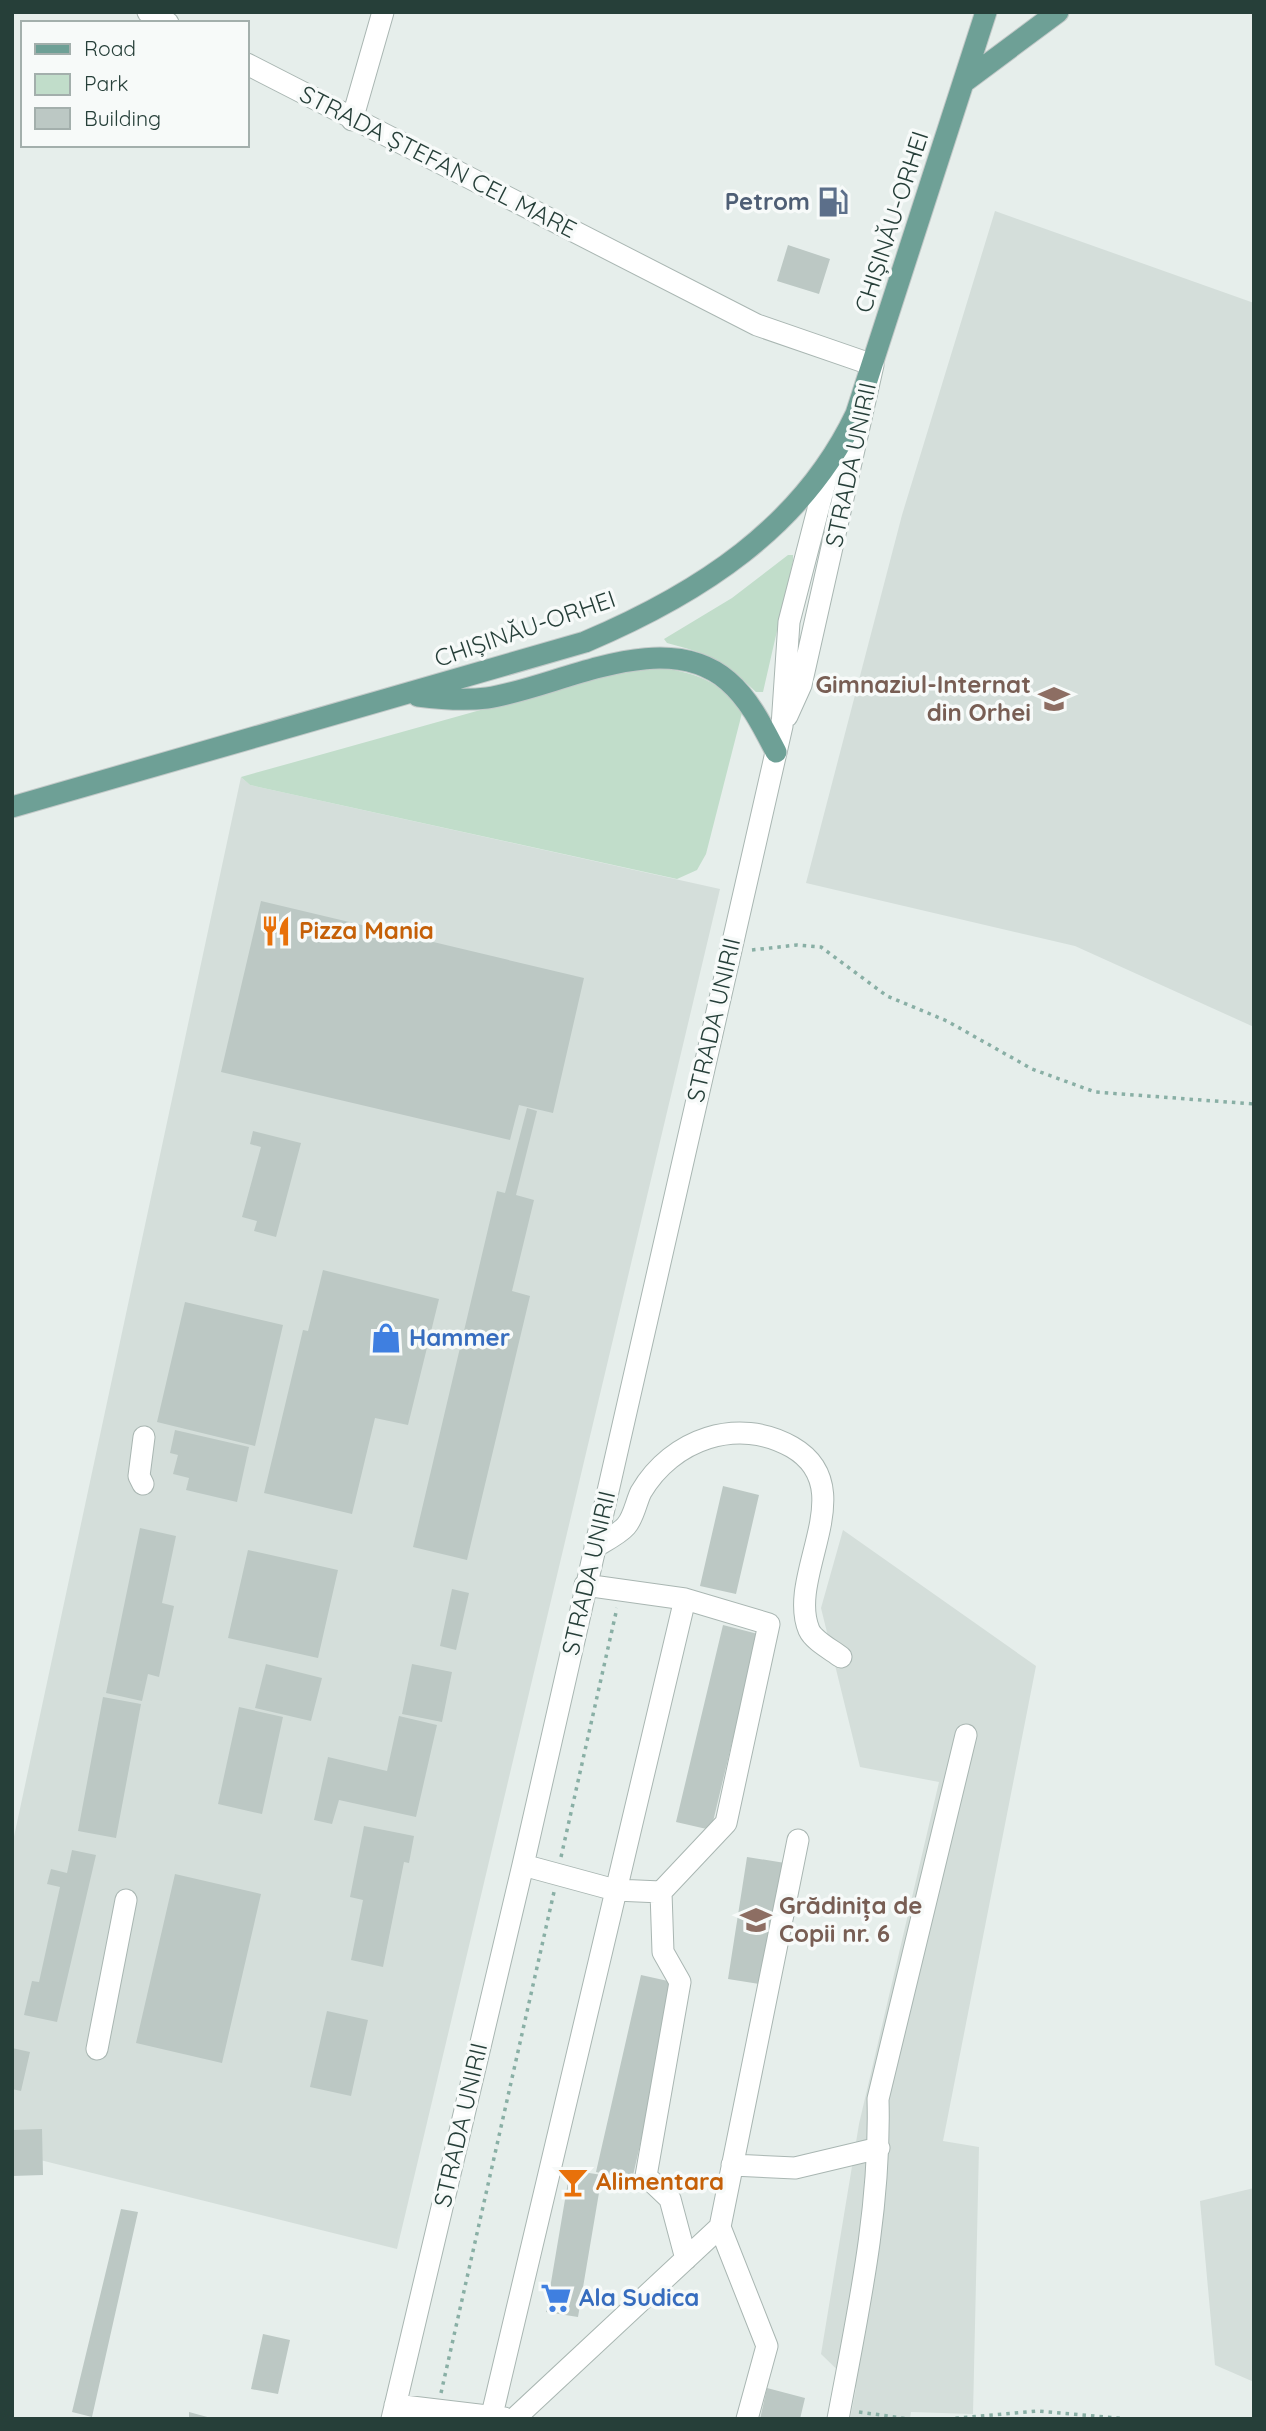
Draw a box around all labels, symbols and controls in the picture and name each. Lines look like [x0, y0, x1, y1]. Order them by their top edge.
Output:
legend [21, 21, 248, 147]
text: Road [84, 35, 136, 61]
text: Park [84, 70, 128, 96]
street label: STRADA ȘTEFAN CEL MARE [295, 78, 582, 244]
text: Building [84, 105, 161, 131]
street label: CHIȘINĂU-ORHEI [848, 127, 935, 316]
fuel station icon: Petrom [816, 185, 850, 219]
place label: Petrom [725, 186, 810, 216]
street label: STRADA UNIRII [818, 380, 882, 550]
street label: CHIȘINĂU-ORHEI [430, 583, 619, 673]
place label: Gimnaziul-Internat din Orhei [815, 669, 1031, 727]
school or university icon: Gimnaziul-Internat din Orhei [1037, 682, 1071, 716]
restaurant icon: Pizza Mania [259, 914, 293, 948]
place label: Pizza Mania [299, 915, 434, 945]
street label: STRADA UNIRII [680, 935, 746, 1105]
shop icon: Hammer [369, 1321, 403, 1355]
place label: Hammer [409, 1322, 510, 1352]
street label: STRADA UNIRII [555, 1488, 621, 1658]
place label: Grădinița de Copii nr. 6 [779, 1890, 922, 1948]
school or university icon: Grădinița de Copii nr. 6 [739, 1903, 773, 1937]
street label: STRADA UNIRII [427, 2040, 493, 2210]
bar icon: Alimentara [556, 2165, 590, 2199]
place label: Alimentara [596, 2166, 724, 2196]
supermarket icon: Ala Sudica [539, 2281, 573, 2315]
place label: Ala Sudica [579, 2282, 699, 2312]

